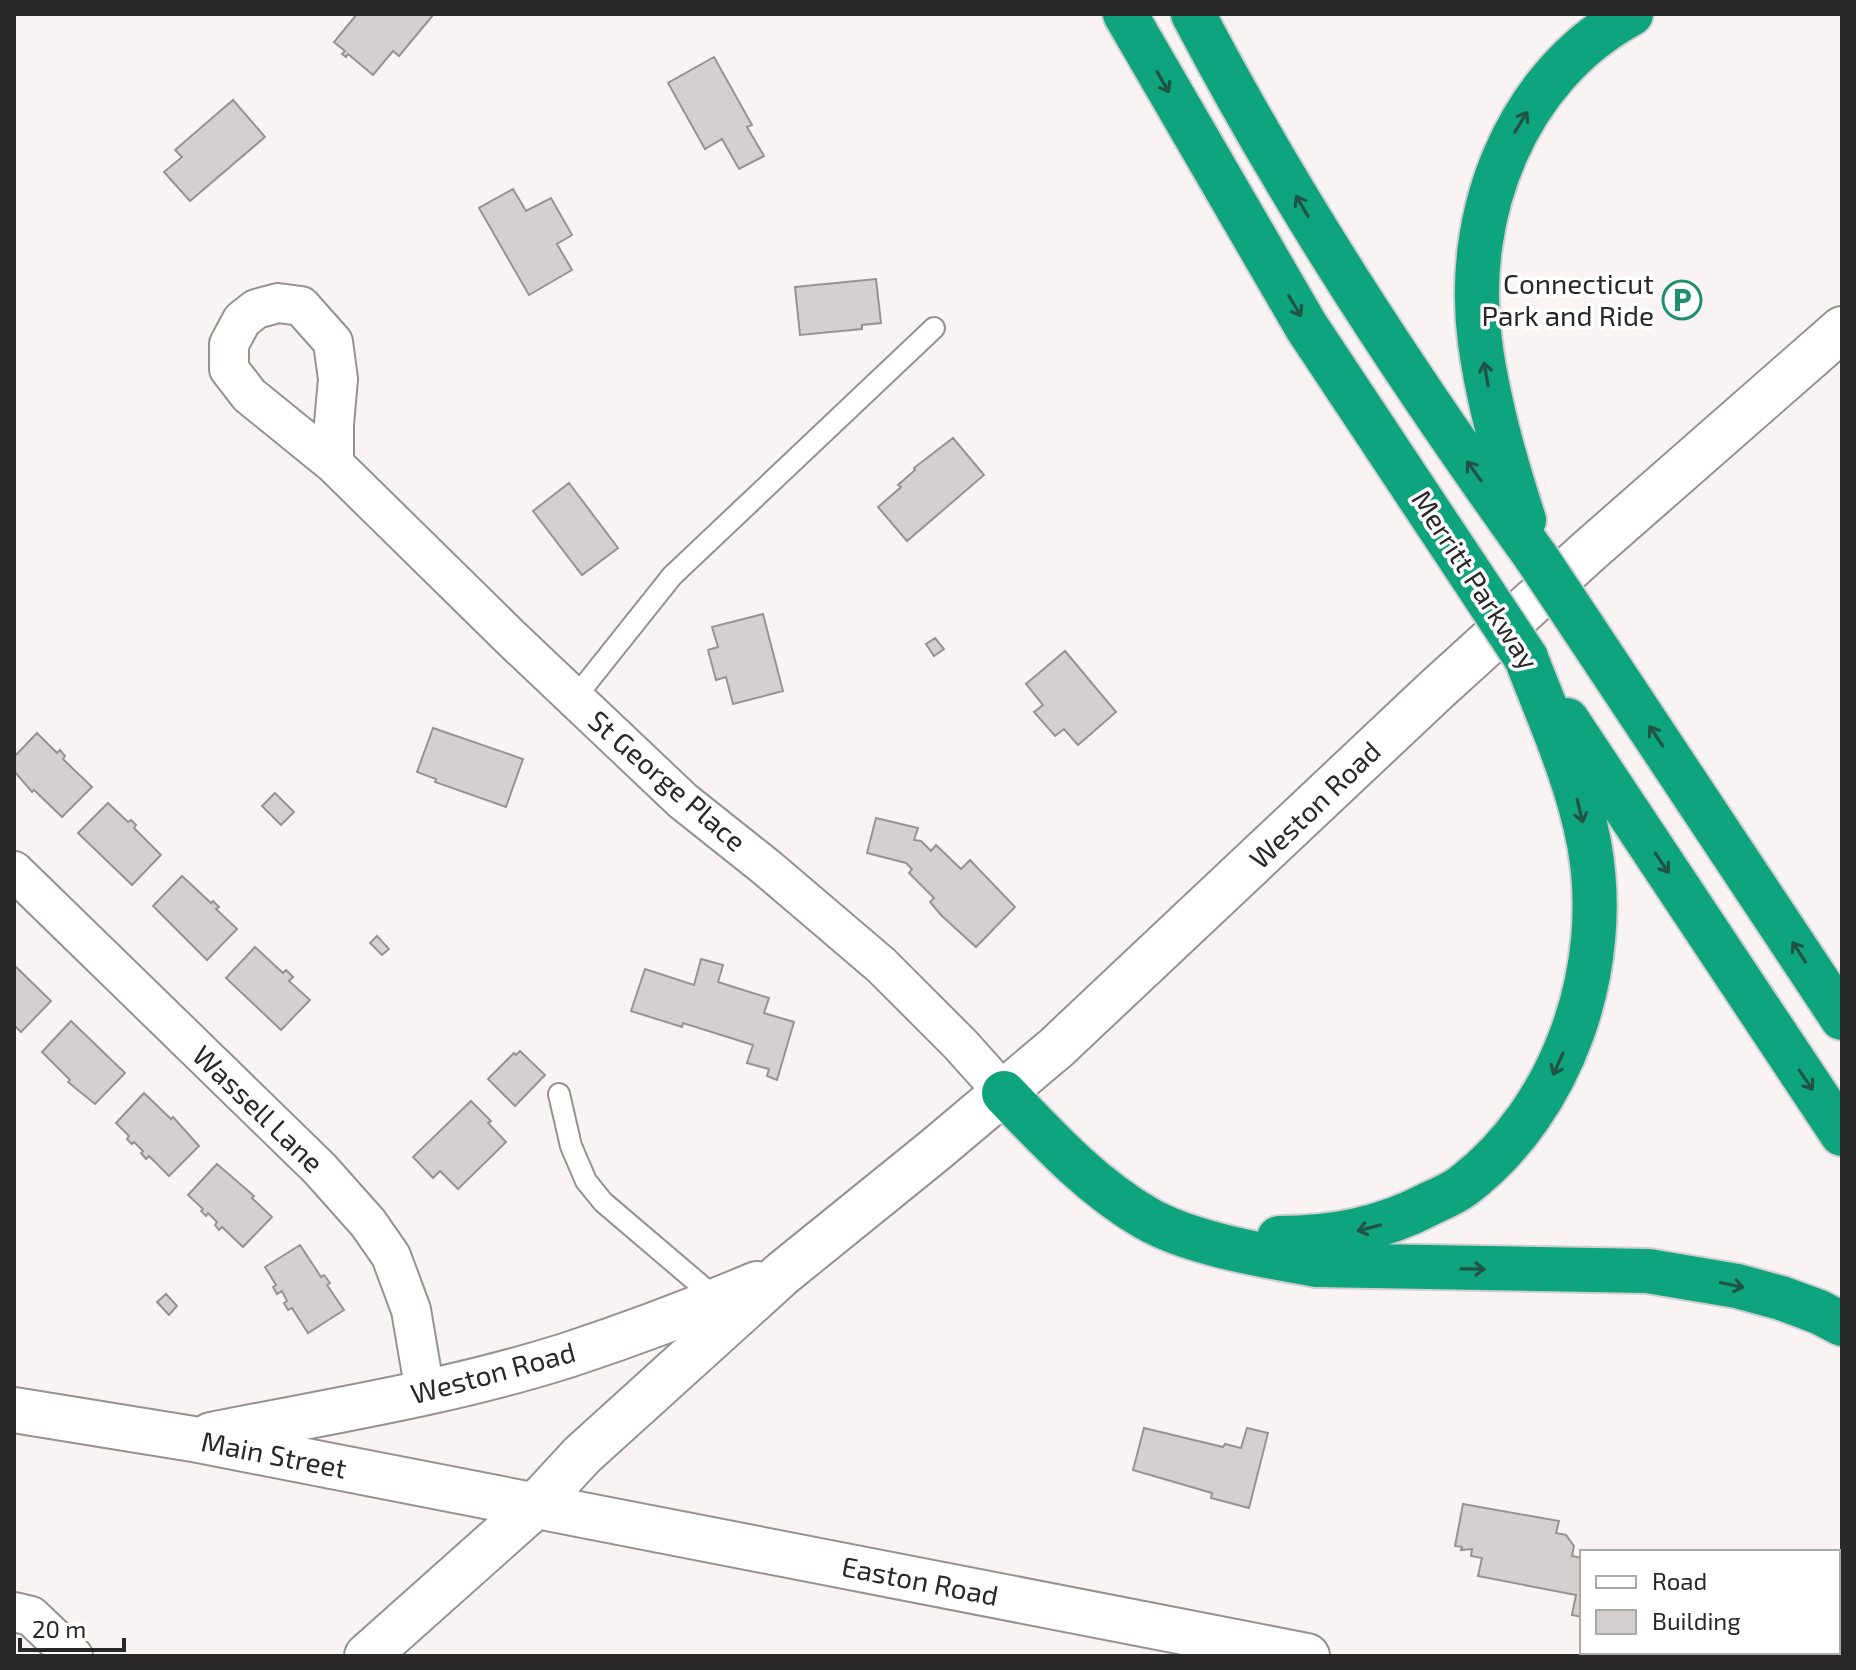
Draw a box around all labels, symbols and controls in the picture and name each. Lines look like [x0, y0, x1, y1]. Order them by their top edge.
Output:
one-way arrow [1155, 70, 1171, 93]
one-way arrow [1513, 111, 1529, 134]
one-way arrow [1294, 194, 1309, 218]
place label: Connecticut Park and Ride [1482, 266, 1654, 332]
parking icon: Connecticut Park and Ride [1661, 279, 1703, 321]
one-way arrow [1287, 294, 1303, 317]
one-way arrow [1477, 362, 1492, 387]
one-way arrow [1466, 460, 1482, 482]
street label: Merritt Parkway [1405, 483, 1547, 676]
street label: St George Place [582, 703, 753, 858]
one-way arrow [1647, 725, 1664, 747]
street label: Weston Road [1242, 733, 1387, 875]
one-way arrow [1574, 797, 1589, 823]
one-way arrow [1655, 851, 1671, 874]
one-way arrow [1791, 942, 1808, 964]
street label: Wassell Lane [186, 1038, 331, 1179]
one-way arrow [1550, 1051, 1565, 1076]
one-way arrow [1798, 1068, 1814, 1091]
one-way arrow [1357, 1221, 1383, 1236]
one-way arrow [1459, 1261, 1486, 1277]
one-way arrow [1718, 1278, 1744, 1293]
street label: Weston Road [407, 1334, 579, 1410]
street label: Main Street [199, 1423, 350, 1485]
street label: Easton Road [839, 1548, 1001, 1612]
legend [1580, 1550, 1840, 1654]
text: Road [1652, 1566, 1707, 1595]
scale bar [20, 1602, 124, 1652]
text: Building [1652, 1606, 1741, 1635]
text: 20 m [32, 1614, 86, 1643]

